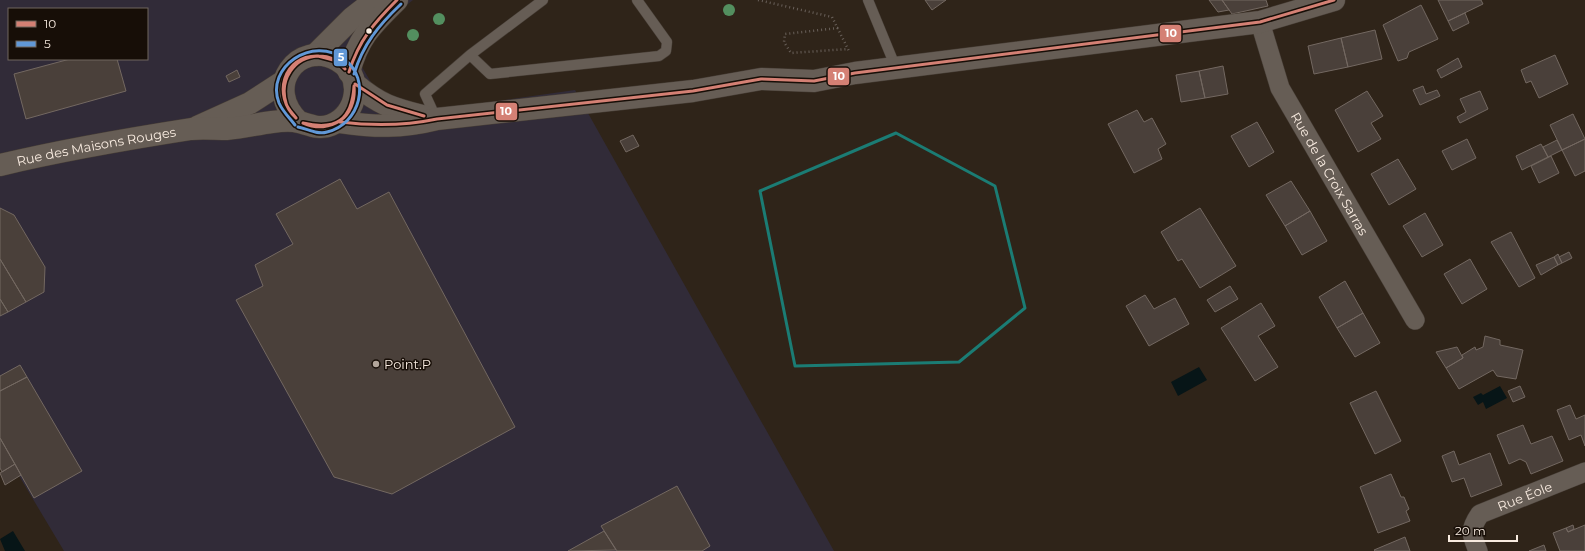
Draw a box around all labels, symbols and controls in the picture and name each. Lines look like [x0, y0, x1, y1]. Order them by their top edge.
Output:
legend [8, 8, 148, 60]
text: 10 [44, 16, 56, 31]
line badge: 10 [1159, 24, 1182, 43]
unlabelled marker [364, 26, 374, 36]
text: 10 [1165, 26, 1177, 40]
text: 5 [44, 36, 51, 51]
line badge: 5 [333, 48, 348, 67]
text: 5 [338, 50, 345, 64]
line badge: 10 [827, 67, 850, 86]
text: 10 [833, 69, 845, 83]
line badge: 10 [495, 102, 518, 121]
text: 10 [500, 104, 512, 118]
street label: Rue de la Croix Sarras [1288, 109, 1372, 238]
street label: Rue des Maisons Rouges [15, 123, 177, 169]
place label: Point.P [384, 356, 431, 372]
marker: Point.P [371, 359, 381, 369]
street label: Rue Éole [1495, 478, 1555, 514]
scale bar [1449, 517, 1517, 543]
text: 20 m [1455, 523, 1486, 538]

